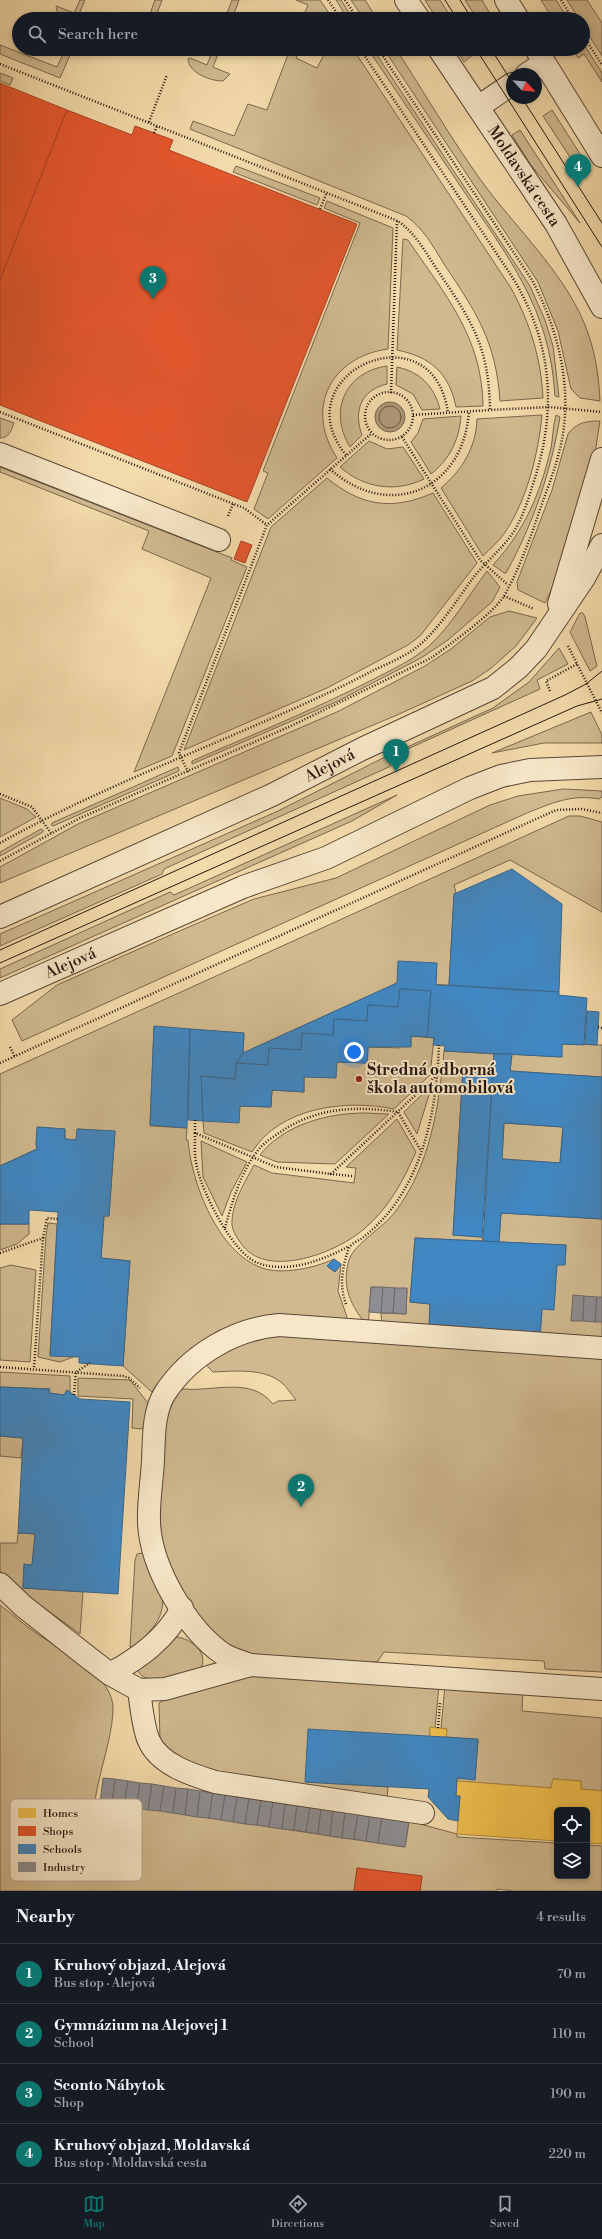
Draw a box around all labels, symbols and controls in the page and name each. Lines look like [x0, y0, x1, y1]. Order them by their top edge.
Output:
search box [12, 12, 590, 56]
icon: search [26, 23, 48, 45]
text: Search here [58, 25, 138, 44]
north arrow [506, 68, 542, 104]
street label: Moldavská cesta [483, 122, 566, 231]
pin: 4 [565, 154, 591, 187]
pin: 3 [140, 266, 166, 299]
pin: 1 [383, 739, 409, 772]
street label: Alejová [300, 744, 359, 787]
street label: Alejová [41, 943, 100, 983]
your location [344, 1042, 364, 1062]
place label: Stredná odborná škola automobilová [367, 1060, 514, 1098]
marker: Stredná odborná škola automobilová [354, 1074, 364, 1084]
pin: 2 [288, 1474, 314, 1507]
legend [10, 1799, 142, 1881]
text: Homes [43, 1807, 78, 1821]
map controls [554, 1807, 590, 1879]
button: locate [554, 1807, 590, 1843]
text: Shops [43, 1825, 73, 1839]
text: Schools [43, 1843, 82, 1857]
button: layers [554, 1843, 590, 1879]
text: Industry [43, 1861, 86, 1875]
text: Nearby [16, 1906, 75, 1928]
text: 4 results [536, 1909, 586, 1925]
text: Kruhový objazd, Alejová [54, 1956, 226, 1975]
text: 1 [26, 1966, 32, 1982]
text: 70 m [557, 1966, 586, 1982]
text: Bus stop · Alejová [54, 1975, 155, 1991]
text: Gymnázium na Alejovej 1 [54, 2016, 228, 2035]
text: 2 [25, 2026, 33, 2042]
text: 110 m [552, 2026, 586, 2042]
text: School [54, 2035, 94, 2051]
text: Sconto Nábytok [54, 2076, 165, 2095]
text: 3 [25, 2086, 33, 2102]
text: 190 m [550, 2086, 586, 2102]
text: Shop [54, 2095, 84, 2111]
text: Kruhový objazd, Moldavská [54, 2136, 250, 2155]
text: 4 [25, 2146, 33, 2162]
text: 220 m [548, 2146, 586, 2162]
text: Bus stop · Moldavská cesta [54, 2155, 207, 2171]
tab: Map [83, 2193, 105, 2231]
tab: Directions [271, 2193, 324, 2231]
tab: Saved [490, 2193, 519, 2231]

